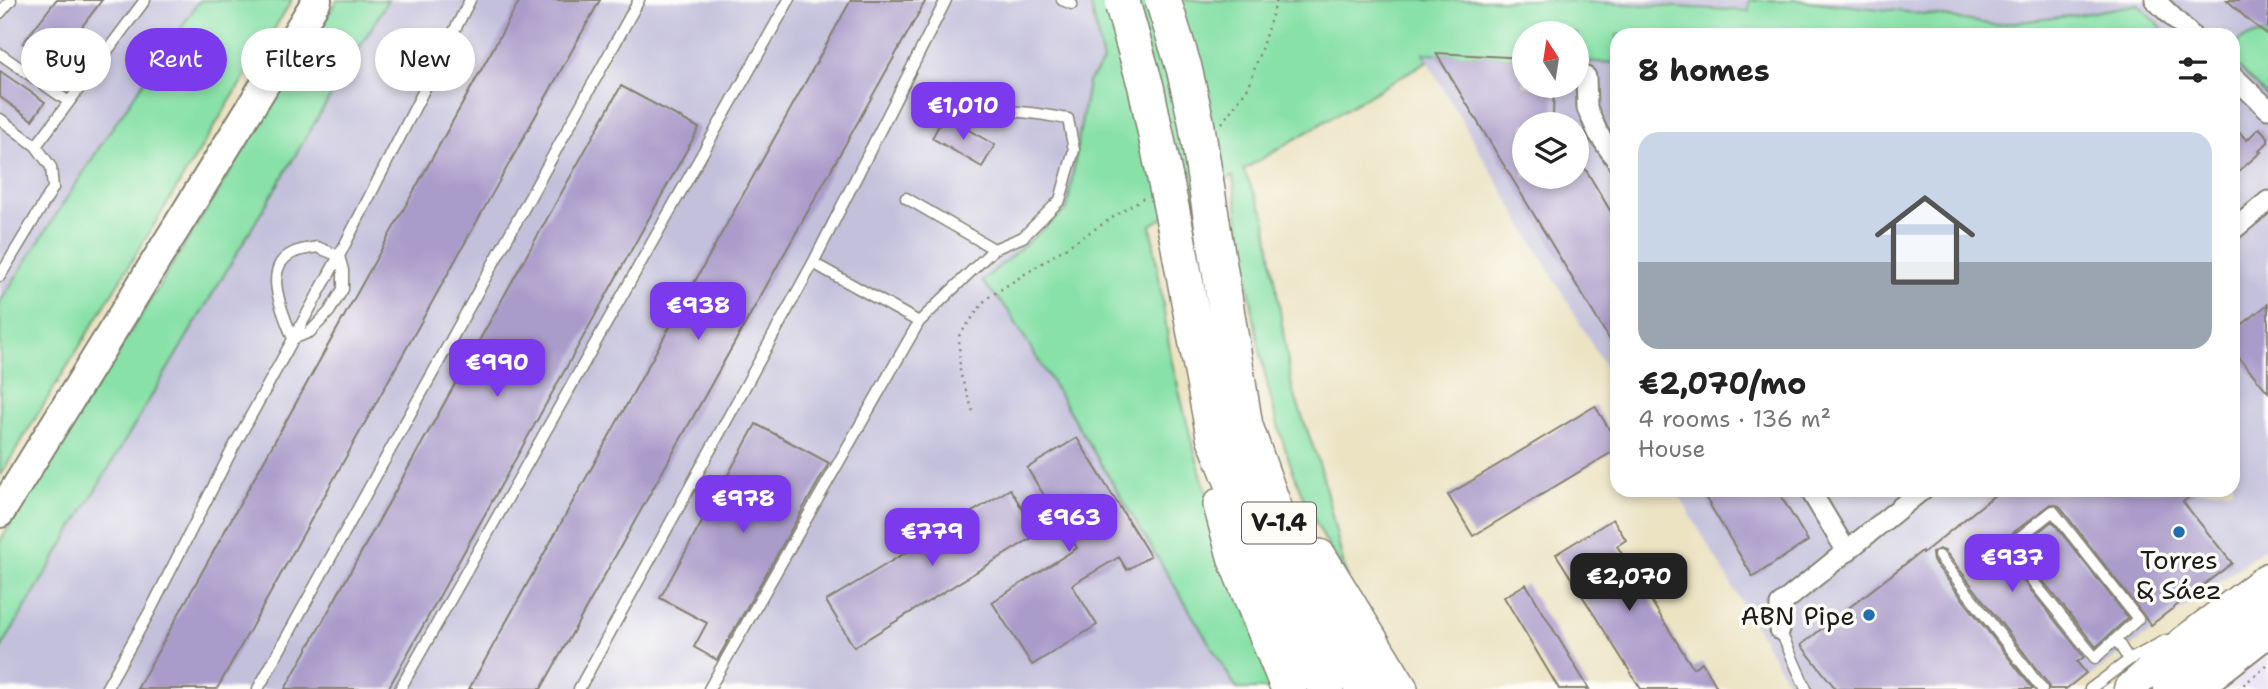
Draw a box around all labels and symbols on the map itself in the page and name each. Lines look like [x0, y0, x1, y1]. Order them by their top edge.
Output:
north arrow [1512, 21, 1589, 98]
pin: €1,010 [906, 82, 1020, 142]
pin: €938 [657, 282, 739, 342]
pin: €990 [456, 340, 538, 399]
pin: €978 [702, 476, 784, 535]
pin: €963 [1028, 494, 1110, 554]
road number: V-1.4 [1242, 502, 1316, 544]
pin: €779 [891, 508, 973, 568]
marker: Torres & Sáez [2171, 524, 2187, 540]
pin: €937 [1971, 534, 2053, 594]
place label: Torres & Sáez [2136, 542, 2222, 607]
pin: €2,070 [1572, 554, 1686, 613]
place label: ABN Pipe [1741, 598, 1855, 633]
marker: ABN Pipe [1861, 607, 1877, 623]

